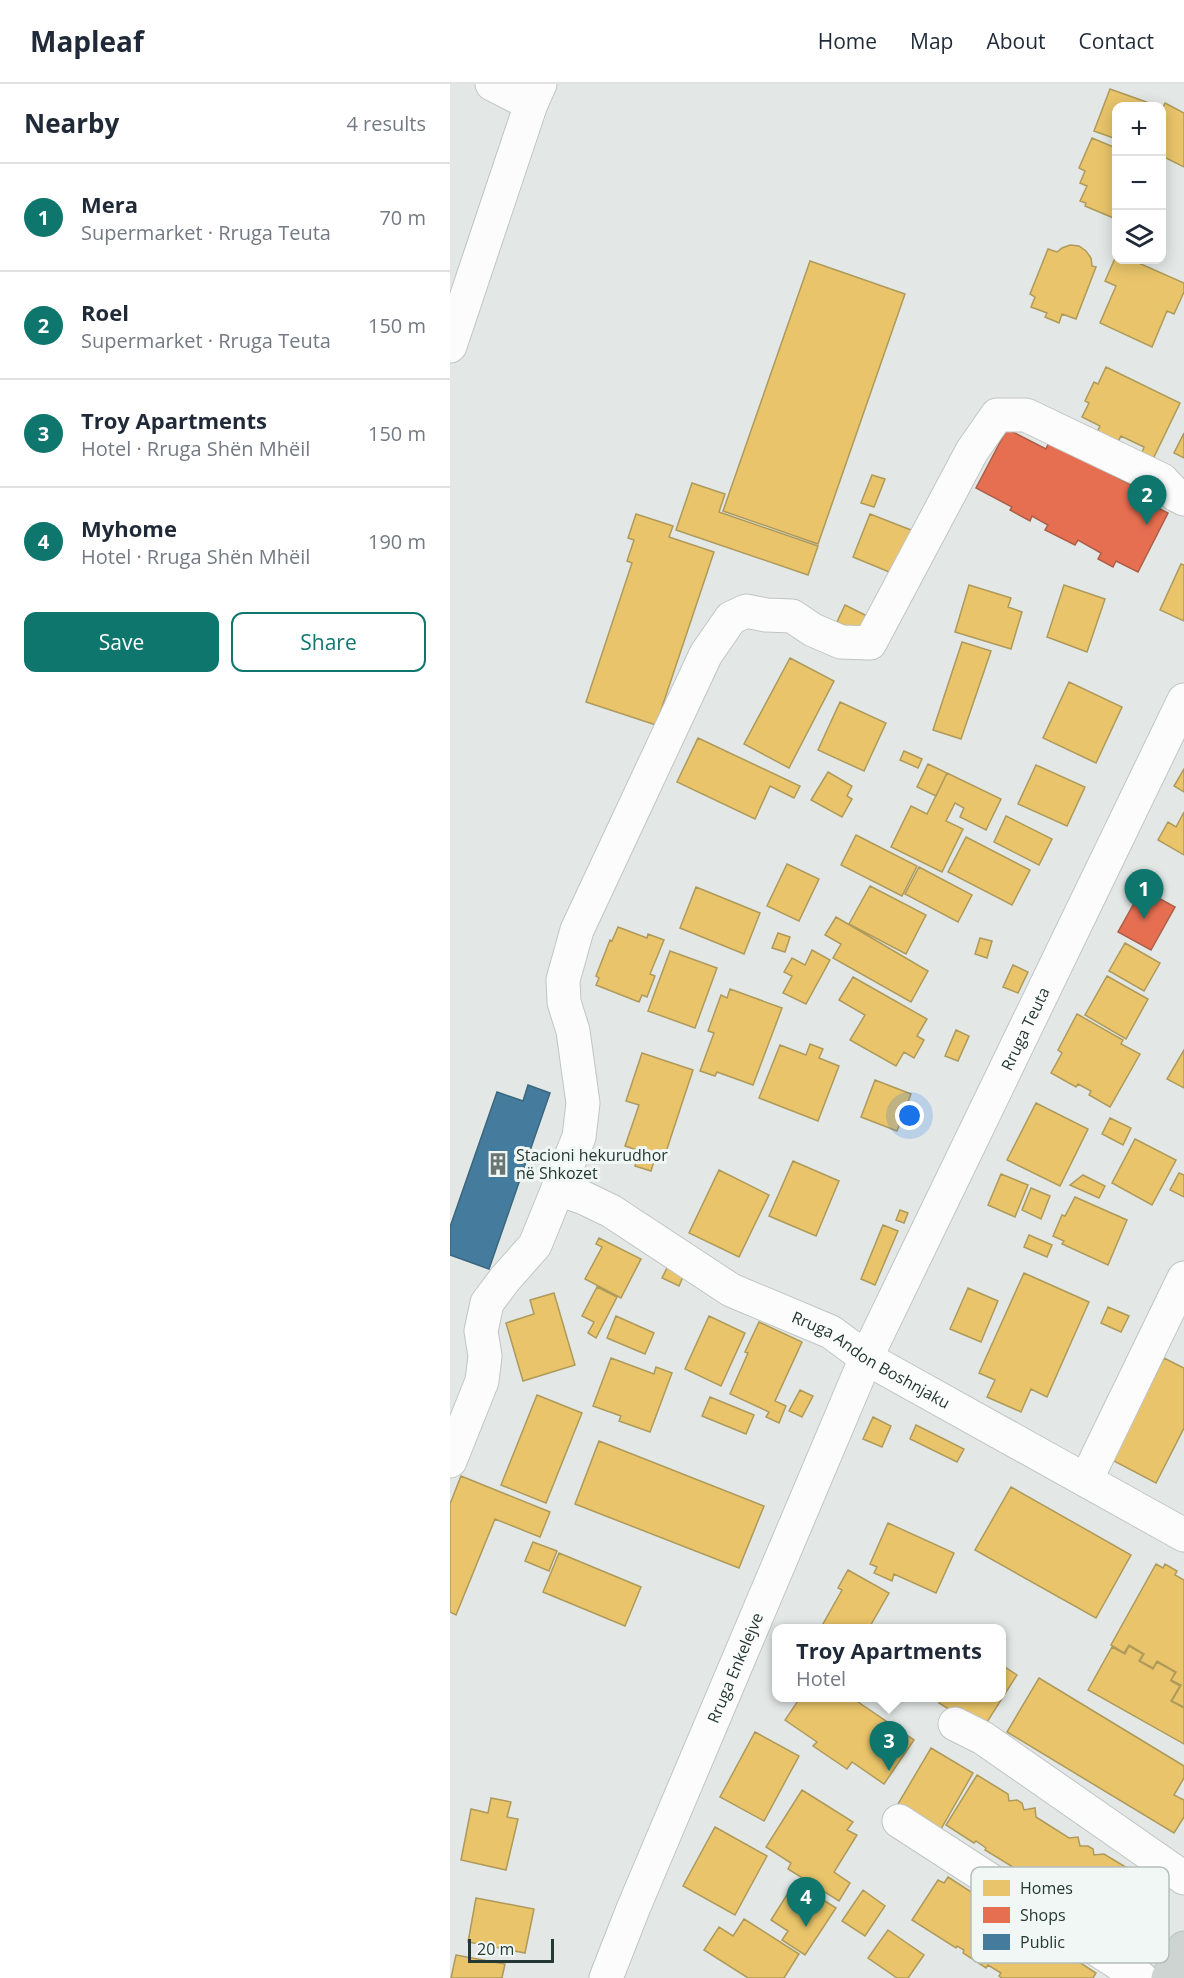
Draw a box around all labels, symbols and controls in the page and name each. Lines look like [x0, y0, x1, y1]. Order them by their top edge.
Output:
text: Mapleaf [30, 22, 144, 60]
text: Home [818, 27, 877, 55]
text: Map [910, 27, 953, 55]
text: About [986, 27, 1046, 55]
text: Contact [1079, 27, 1154, 55]
map controls [1112, 102, 1166, 264]
button: + [1112, 102, 1166, 156]
text: Nearby [24, 105, 119, 141]
text: 4 results [346, 110, 426, 137]
button: − [1112, 156, 1166, 210]
text: Mera [81, 189, 138, 219]
text: 1 [38, 204, 49, 231]
text: 70 m [379, 204, 426, 231]
button: layers [1112, 210, 1166, 264]
text: Supermarket · Rruga Teuta [81, 219, 331, 246]
text: Roel [81, 297, 129, 327]
text: 2 [38, 312, 49, 339]
text: 150 m [368, 312, 426, 339]
text: Supermarket · Rruga Teuta [81, 327, 331, 354]
text: Troy Apartments [81, 405, 267, 435]
text: 3 [38, 420, 49, 447]
text: 150 m [368, 420, 426, 447]
text: Hotel · Rruga Shën Mhëil [81, 435, 310, 462]
pin: 2 [1128, 476, 1166, 525]
text: Myhome [81, 513, 177, 543]
text: 4 [38, 528, 49, 555]
text: 190 m [368, 528, 426, 555]
text: Hotel · Rruga Shën Mhëil [81, 543, 310, 570]
button: Save [24, 612, 219, 672]
button: Share [231, 612, 426, 672]
pin: 1 [1124, 870, 1164, 919]
street label: Rruga Teuta [996, 983, 1055, 1074]
your location [895, 1101, 924, 1130]
place label: Stacioni hekurudhor në Shkozet [516, 1144, 668, 1184]
building icon: Stacioni hekurudhor në Shkozet [485, 1151, 511, 1177]
street label: Rruga Andon Boshnjaku [789, 1306, 954, 1414]
street label: Rruga Enkelejve [702, 1609, 768, 1726]
popup [772, 1624, 1006, 1702]
text: Troy Apartments [796, 1635, 982, 1665]
text: Hotel [796, 1665, 846, 1692]
pin: 3 [870, 1722, 908, 1771]
legend [971, 1867, 1169, 1963]
text: Homes [1020, 1877, 1073, 1899]
pin: 4 [786, 1878, 826, 1927]
text: Shops [1020, 1904, 1066, 1926]
text: Public [1020, 1931, 1065, 1953]
scale bar [468, 1936, 554, 1964]
text: 20 m [477, 1938, 514, 1960]

